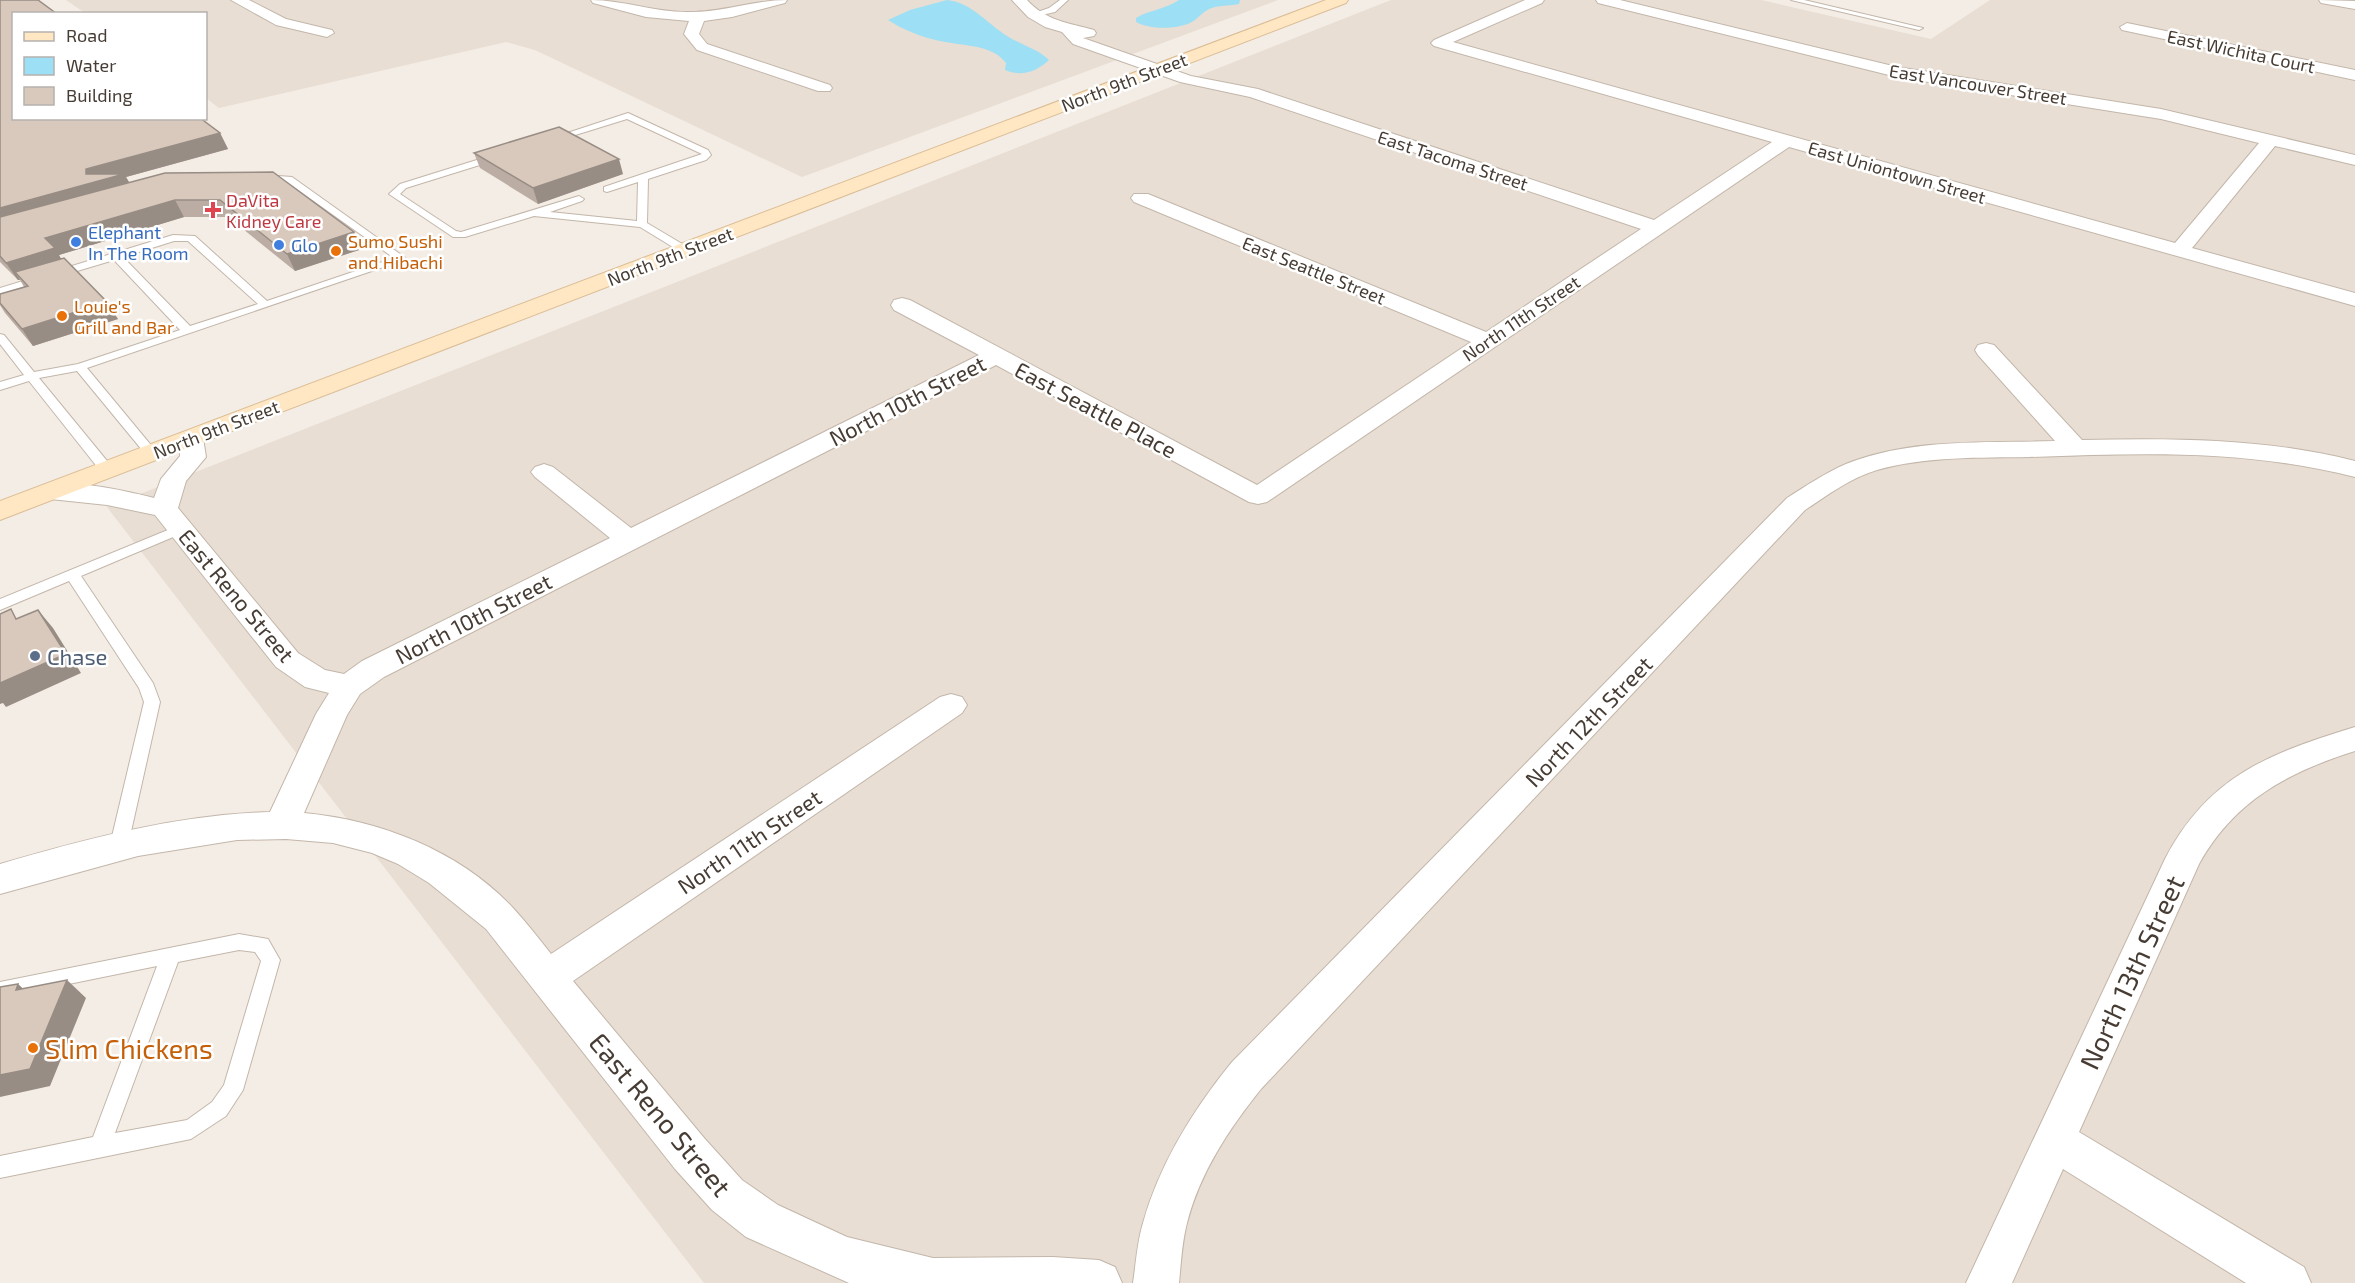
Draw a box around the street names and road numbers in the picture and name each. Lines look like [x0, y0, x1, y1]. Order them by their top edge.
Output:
street label: East Wichita Court [2165, 25, 2317, 77]
street label: North 9th Street [1058, 48, 1190, 116]
street label: East Vancouver Street [1888, 59, 2068, 109]
street label: East Tacoma Street [1375, 125, 1531, 195]
street label: East Uniontown Street [1806, 136, 1989, 208]
street label: North 9th Street [604, 222, 736, 290]
street label: East Seattle Street [1239, 231, 1389, 309]
street label: North 11th Street [1458, 270, 1584, 365]
street label: North 10th Street [824, 349, 990, 451]
street label: East Seattle Place [1011, 355, 1181, 463]
street label: North 9th Street [150, 395, 282, 463]
street label: East Reno Street [174, 523, 300, 667]
street label: North 10th Street [390, 567, 556, 669]
street label: North 12th Street [1519, 650, 1657, 792]
street label: North 11th Street [672, 783, 826, 899]
street label: North 13th Street [2072, 870, 2190, 1074]
street label: East Reno Street [583, 1026, 739, 1202]

